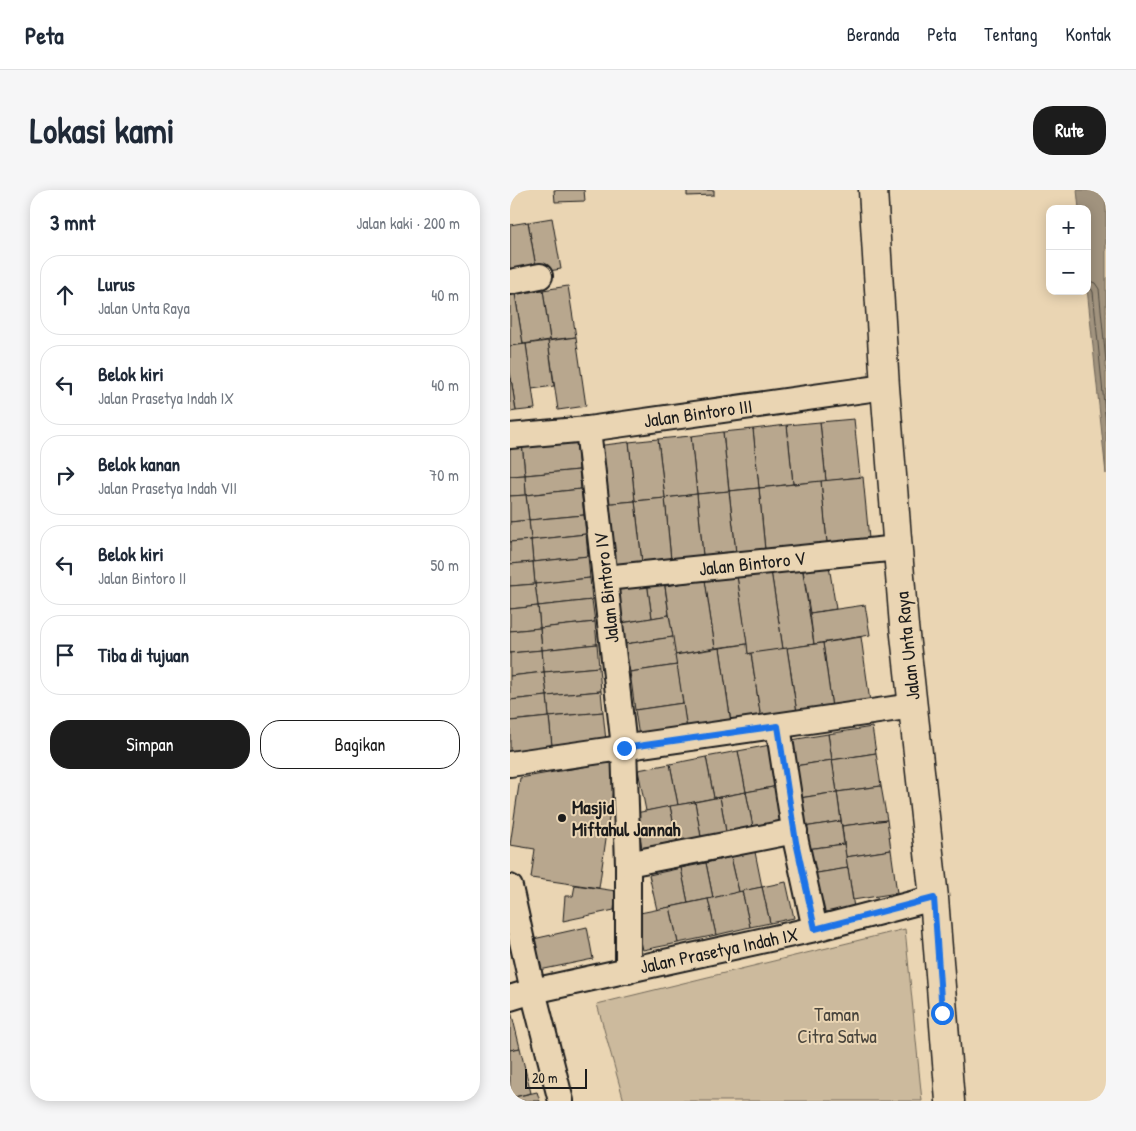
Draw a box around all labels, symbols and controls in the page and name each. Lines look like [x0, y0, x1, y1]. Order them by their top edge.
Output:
text: Peta [25, 19, 64, 51]
text: Beranda [847, 22, 899, 47]
text: Peta [927, 22, 956, 47]
text: Tentang [984, 22, 1037, 47]
text: Kontak [1065, 22, 1111, 47]
button: Rute [1033, 106, 1106, 155]
text: Lokasi kami [30, 107, 175, 154]
map controls [1046, 205, 1091, 295]
button: + [1046, 205, 1091, 250]
text: 3 mnt [50, 208, 95, 237]
text: Jalan kaki · 200 m [356, 212, 460, 234]
button: − [1046, 250, 1091, 295]
text: Lurus [98, 271, 135, 297]
icon: ahead [51, 281, 79, 309]
text: 40 m [431, 284, 459, 306]
text: Jalan Unta Raya [98, 297, 190, 319]
text: Belok kiri [98, 361, 164, 387]
icon: left [51, 371, 79, 399]
text: 40 m [431, 374, 459, 396]
text: Jalan Prasetya Indah IX [98, 387, 234, 409]
street label: Jalan Bintoro III [642, 393, 754, 433]
text: Belok kanan [98, 451, 180, 477]
icon: right [51, 461, 79, 489]
text: 70 m [429, 464, 459, 486]
text: Jalan Prasetya Indah VII [98, 477, 237, 499]
street label: Jalan Bintoro IV [587, 531, 625, 645]
text: Belok kiri [98, 541, 164, 567]
street label: Jalan Bintoro V [698, 544, 807, 582]
icon: left [51, 551, 79, 579]
text: 50 m [431, 554, 459, 576]
text: Jalan Bintoro II [98, 567, 186, 589]
street label: Jalan Unta Raya [888, 590, 926, 702]
icon: arrive [51, 641, 79, 669]
text: Tiba di tujuan [98, 642, 189, 668]
button: Simpan [50, 720, 250, 769]
button: Bagikan [260, 720, 460, 769]
route end [613, 737, 636, 760]
place label: Masjid Miftahul Jannah [572, 794, 680, 842]
marker: Masjid Miftahul Jannah [556, 812, 568, 824]
street label: Jalan Prasetya Indah IX [637, 921, 801, 979]
park label: Taman Citra Satwa [797, 1001, 877, 1049]
route start [931, 1002, 954, 1025]
scale bar [525, 1066, 588, 1089]
text: 20 m [532, 1068, 558, 1087]

